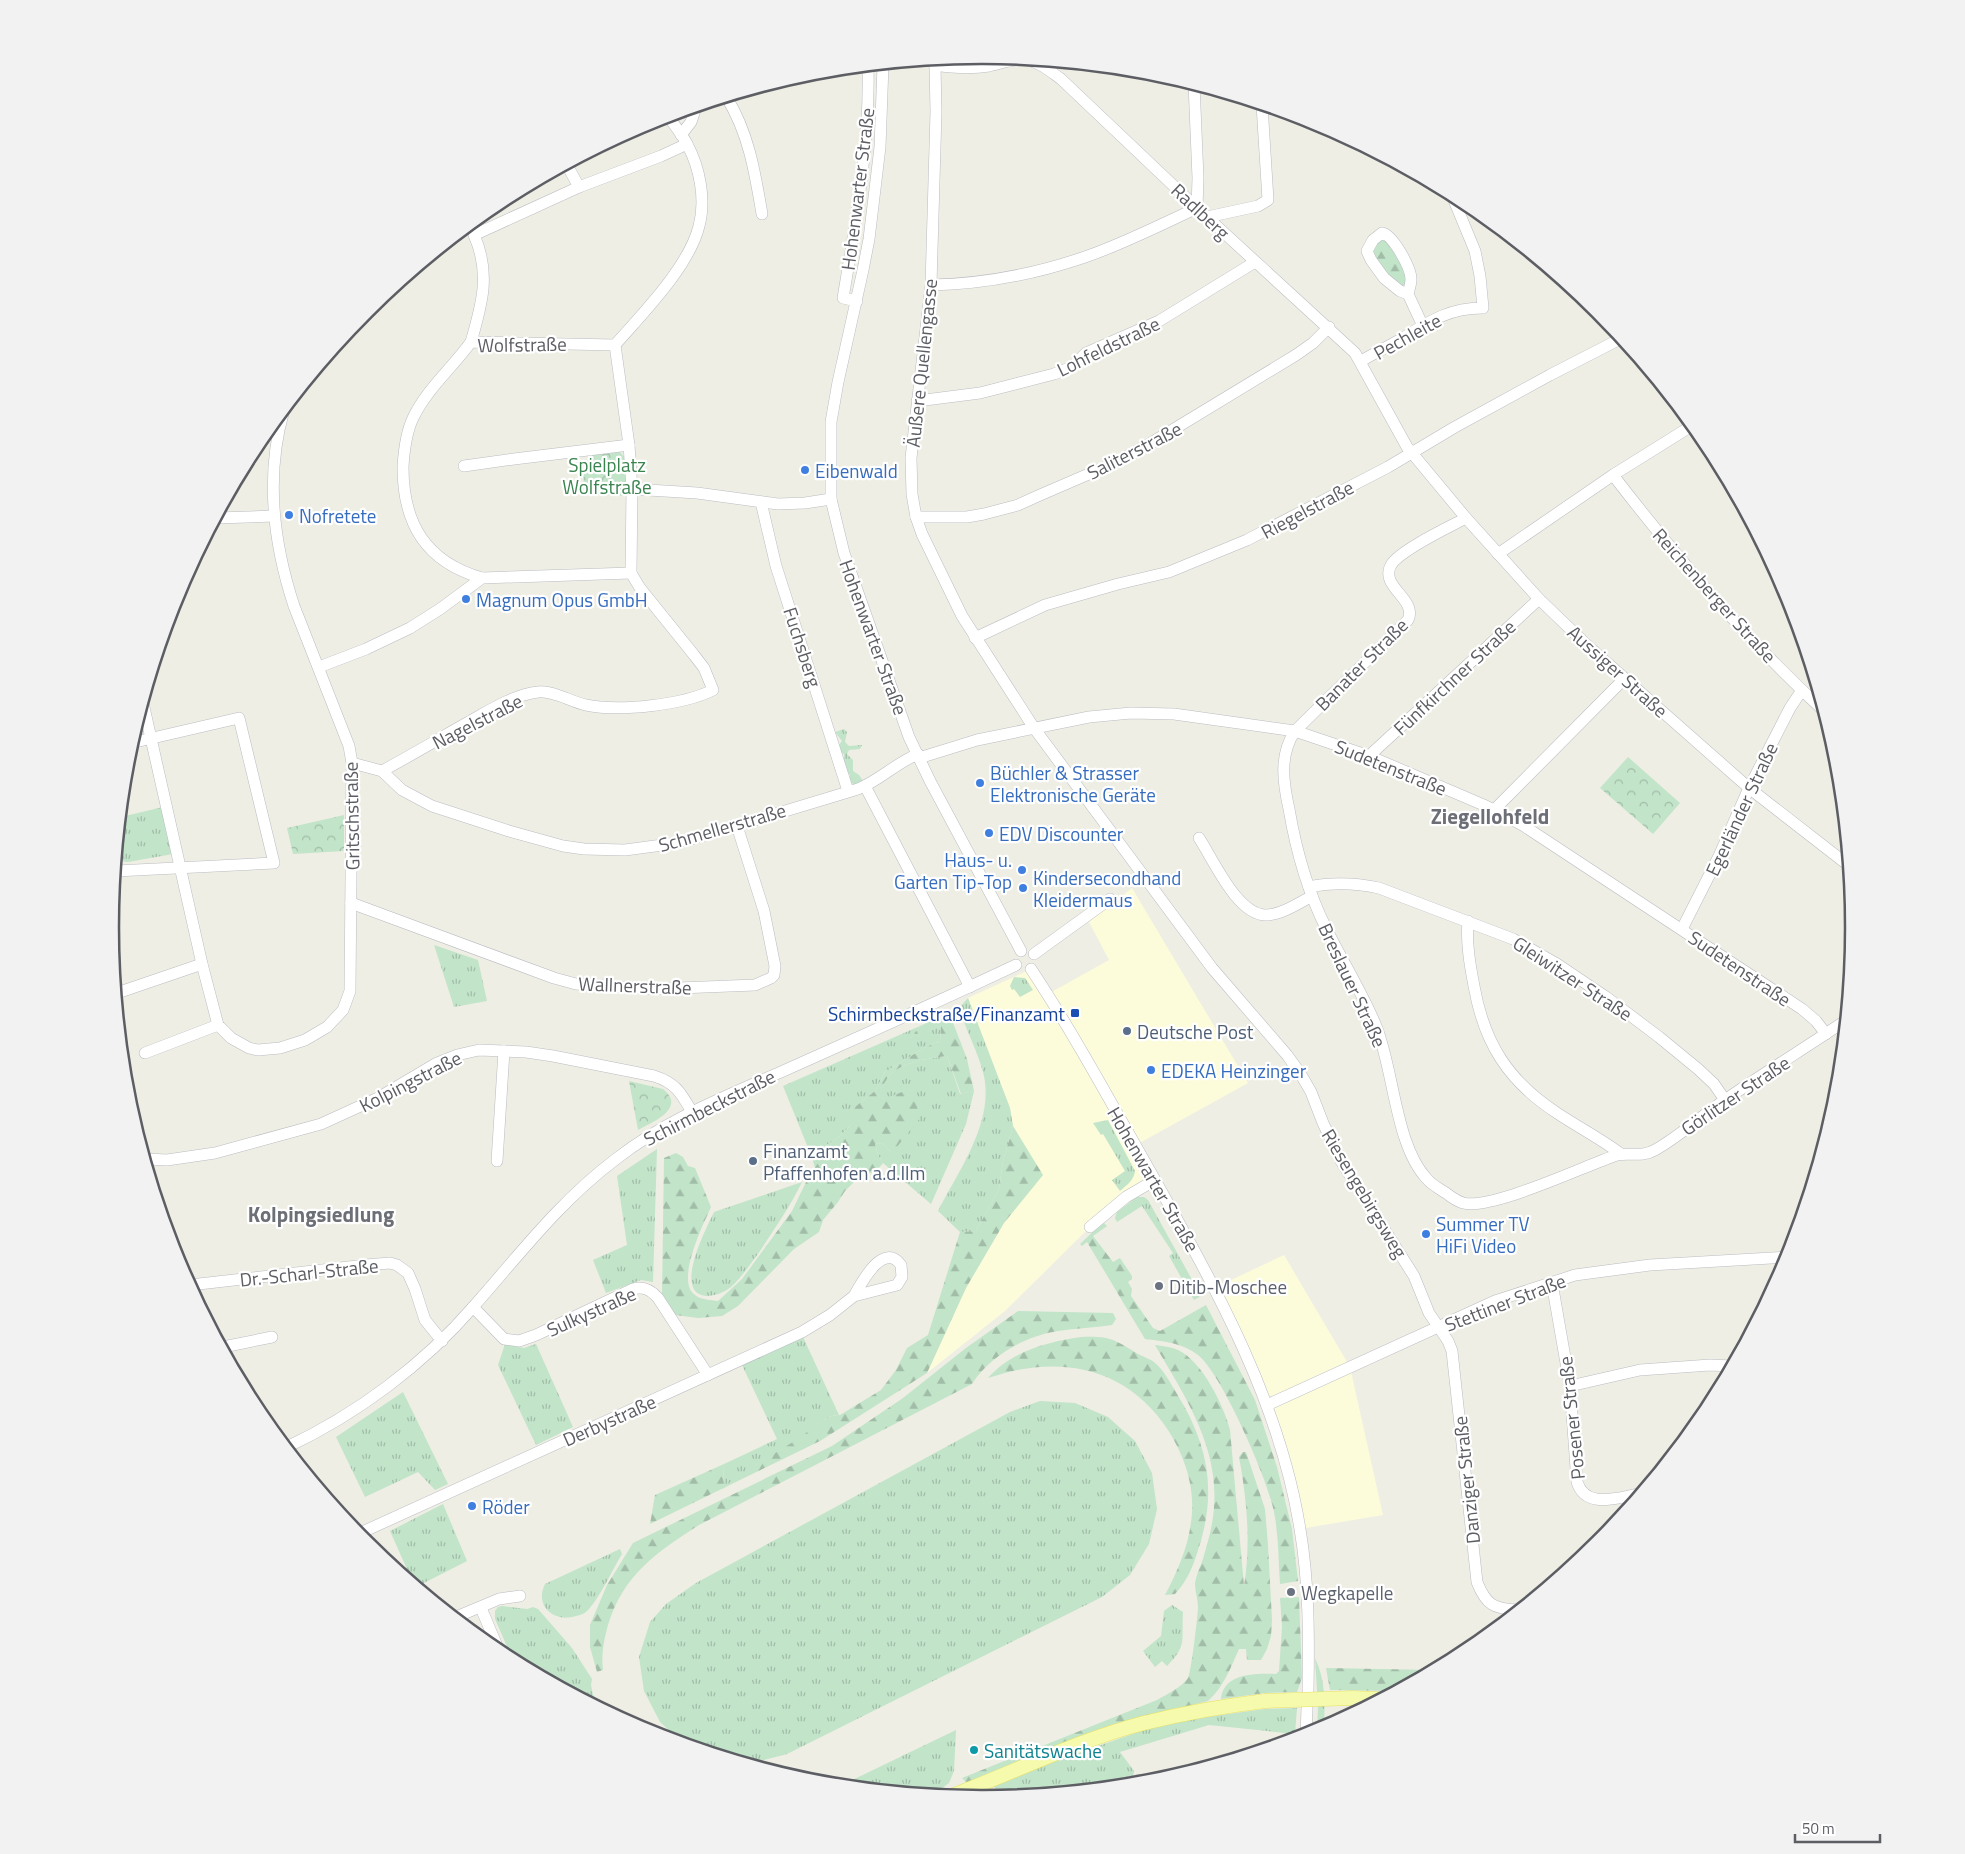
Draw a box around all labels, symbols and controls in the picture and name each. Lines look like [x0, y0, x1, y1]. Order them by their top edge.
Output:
street label: Hohenwarter Straße [833, 106, 881, 272]
street label: Radlberg [1165, 176, 1237, 246]
street label: Äußere Quellengasse [898, 277, 944, 449]
street label: Pechleite [1368, 305, 1446, 367]
street label: Lohfeldstraße [1052, 309, 1164, 383]
street label: Wolfstraße [477, 329, 567, 359]
street label: Saliterstraße [1081, 414, 1187, 486]
park label: Spielplatz Wolfstraße [562, 450, 652, 501]
place label: Eibenwald [815, 456, 898, 485]
marker: Eibenwald [799, 464, 811, 476]
street label: Riegelstraße [1255, 472, 1359, 546]
place label: Nofretete [299, 501, 376, 530]
marker: Nofretete [283, 509, 295, 521]
street label: Reichenberger Straße [1646, 521, 1784, 669]
street label: Hohenwarter Straße [832, 555, 916, 719]
place label: Magnum Opus GmbH [476, 585, 648, 614]
marker: Magnum Opus GmbH [460, 593, 472, 605]
street label: Fuchsberg [776, 603, 830, 691]
street label: Banater Straße [1308, 611, 1414, 717]
street label: Fünfkirchner Straße [1386, 612, 1522, 742]
street label: Aussiger Straße [1561, 618, 1675, 724]
street label: Nagelstraße [427, 686, 527, 756]
street label: Sudetenstraße [1331, 731, 1451, 803]
street label: Egerländer Straße [1697, 738, 1785, 880]
place label: Büchler & Strasser Elektronische Geräte [990, 758, 1156, 809]
street label: Gritschstraße [336, 761, 366, 871]
marker: Büchler & Strasser Elektronische Geräte [974, 777, 986, 789]
street label: Schmellerstraße [655, 795, 789, 859]
district label: Ziegellohfeld [1431, 800, 1549, 832]
place label: EDV Discounter [999, 819, 1124, 848]
marker: EDV Discounter [983, 827, 995, 839]
place label: Haus- u. Garten Tip-Top [894, 845, 1012, 896]
place label: Kindersecondhand Kleidermaus [1033, 863, 1181, 914]
marker: Haus- u. Garten Tip-Top [1016, 864, 1028, 876]
marker: Kindersecondhand Kleidermaus [1017, 882, 1029, 894]
street label: Breslauer Straße [1311, 918, 1395, 1052]
street label: Sudetenstraße [1683, 923, 1797, 1013]
street label: Gleiwitzer Straße [1507, 928, 1639, 1028]
street label: Wallnerstraße [578, 969, 692, 1001]
place label: Schirmbeckstraße/Finanzamt [828, 999, 1065, 1028]
marker: Schirmbeckstraße/Finanzamt [1069, 1007, 1081, 1019]
place label: Deutsche Post [1137, 1017, 1254, 1046]
marker: Deutsche Post [1121, 1025, 1133, 1037]
street label: Kolpingstraße [354, 1043, 466, 1119]
street label: Görlitzer Straße [1675, 1048, 1795, 1142]
place label: EDEKA Heinzinger [1161, 1056, 1307, 1085]
street label: Schirmbeckstraße [638, 1061, 780, 1153]
marker: EDEKA Heinzinger [1145, 1064, 1157, 1076]
street label: Hohenwarter Straße [1101, 1101, 1207, 1257]
street label: Riesengebirgsweg [1315, 1123, 1415, 1263]
place label: Finanzamt Pfaffenhofen a.d.Ilm [763, 1136, 925, 1187]
marker: Finanzamt Pfaffenhofen a.d.Ilm [747, 1155, 759, 1167]
district label: Kolpingsiedlung [248, 1198, 394, 1230]
place label: Summer TV HiFi Video [1436, 1209, 1530, 1260]
marker: Summer TV HiFi Video [1420, 1228, 1432, 1240]
street label: Dr.-Scharl-Straße [238, 1250, 380, 1294]
street label: Stettiner Straße [1440, 1266, 1570, 1338]
place label: Ditib-Moschee [1169, 1272, 1287, 1301]
street label: Sulkystraße [542, 1278, 640, 1344]
marker: Ditib-Moschee [1153, 1280, 1165, 1292]
street label: Posener Straße [1550, 1355, 1592, 1481]
street label: Derbystraße [558, 1387, 660, 1453]
street label: Danziger Straße [1445, 1415, 1487, 1545]
place label: Röder [482, 1492, 530, 1521]
marker: Röder [466, 1500, 478, 1512]
place label: Wegkapelle [1301, 1578, 1393, 1607]
marker: Wegkapelle [1285, 1586, 1297, 1598]
place label: Sanitätswache [984, 1736, 1102, 1765]
marker: Sanitätswache [968, 1744, 980, 1756]
scale bar [1795, 1812, 1880, 1844]
text: 50 m [1802, 1817, 1835, 1840]

